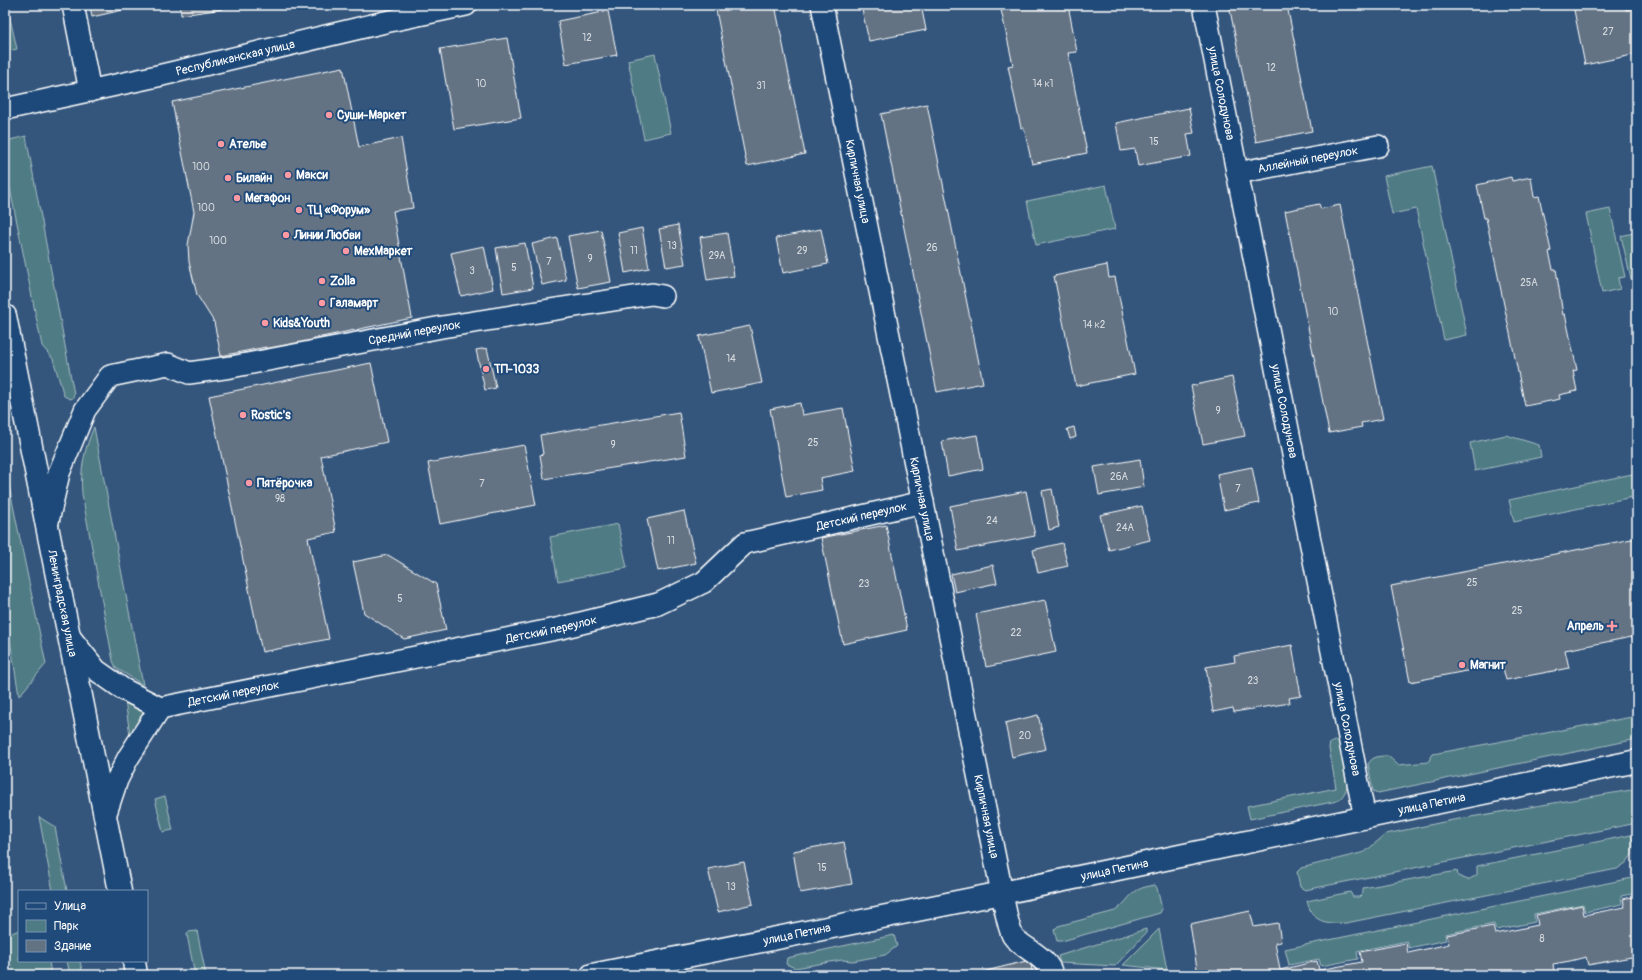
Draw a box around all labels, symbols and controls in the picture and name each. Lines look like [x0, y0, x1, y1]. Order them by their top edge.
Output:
house number: 27 [1603, 26, 1614, 38]
house number: 12 [582, 32, 592, 44]
street label: Республиканская улица [174, 36, 297, 79]
street label: улица Солодунова [1205, 44, 1238, 142]
house number: 12 [1266, 62, 1276, 74]
house number: 10 [476, 78, 487, 90]
house number: 14 к1 [1033, 78, 1054, 90]
house number: 31 [756, 80, 766, 92]
place label: Суши-Маркет [337, 108, 407, 123]
marker: Суши-Маркет [324, 110, 334, 120]
house number: 15 [1149, 136, 1159, 148]
place label: Ателье [229, 137, 268, 152]
street label: Кирпичная улица [842, 138, 874, 225]
marker: Ателье [216, 139, 226, 149]
street label: Аллейный переулок [1256, 143, 1359, 176]
house number: 100 [192, 161, 210, 173]
place label: Макси [296, 168, 329, 183]
marker: Макси [283, 170, 293, 180]
place label: Билайн [236, 171, 272, 186]
marker: Билайн [223, 173, 233, 183]
place label: Мегафон [245, 191, 290, 206]
marker: Мегафон [232, 193, 242, 203]
house number: 100 [197, 202, 215, 214]
place label: ТЦ «Форум» [306, 203, 371, 218]
marker: ТЦ «Форум» [294, 205, 304, 215]
place label: Линии Любви [293, 228, 361, 243]
marker: Линии Любви [281, 230, 291, 240]
house number: 100 [209, 235, 227, 247]
house number: 13 [667, 240, 677, 252]
house number: 26 [926, 242, 938, 254]
place label: МехМаркет [354, 244, 414, 259]
house number: 11 [630, 245, 638, 257]
house number: 29 [797, 245, 807, 257]
marker: МехМаркет [341, 246, 351, 256]
house number: 29А [708, 250, 726, 262]
house number: 9 [587, 253, 593, 265]
house number: 7 [546, 256, 552, 268]
house number: 5 [511, 262, 517, 274]
house number: 3 [469, 265, 475, 277]
place label: Zolla [330, 274, 356, 289]
marker: Zolla [317, 276, 327, 286]
house number: 25А [1520, 277, 1538, 289]
place label: Галамарт [330, 296, 379, 311]
marker: Галамарт [317, 298, 327, 308]
house number: 10 [1328, 306, 1339, 318]
place label: Kids&Youth [273, 316, 330, 331]
street label: Средний переулок [367, 317, 462, 348]
marker: Kids&Youth [260, 318, 270, 328]
house number: 14 к2 [1083, 319, 1106, 331]
house number: 14 [726, 353, 736, 365]
place label: ТП-1033 [493, 362, 540, 377]
street label: улица Солодунова [1268, 362, 1301, 460]
marker: ТП-1033 [481, 364, 491, 374]
house number: 9 [1215, 405, 1221, 417]
place label: Rostic's [251, 408, 291, 423]
marker: Rostic's [238, 410, 248, 420]
house number: 25 [807, 437, 819, 449]
house number: 9 [610, 439, 616, 451]
street label: Кирпичная улица [906, 456, 938, 543]
house number: 26А [1110, 471, 1128, 483]
place label: Пятёрочка [257, 476, 313, 491]
marker: Пятёрочка [244, 478, 254, 488]
house number: 7 [479, 478, 485, 490]
house number: 7 [1235, 483, 1241, 495]
house number: 98 [275, 493, 285, 505]
street label: Детский переулок [814, 498, 908, 534]
house number: 24 [986, 515, 998, 527]
house number: 24А [1116, 522, 1134, 534]
house number: 11 [667, 535, 675, 547]
street label: Ленинградская улица [44, 547, 81, 659]
house number: 25 [1466, 577, 1478, 589]
house number: 23 [859, 578, 870, 590]
house number: 5 [397, 593, 403, 605]
house number: 25 [1511, 605, 1523, 617]
street label: Детский переулок [503, 612, 598, 647]
place label: Апрель [1567, 619, 1604, 634]
marker: Апрель [1607, 621, 1617, 631]
house number: 22 [1010, 627, 1022, 639]
place label: Магнит [1470, 658, 1507, 673]
marker: Магнит [1457, 660, 1467, 670]
house number: 23 [1248, 675, 1259, 687]
street label: Детский переулок [186, 677, 281, 710]
street label: улица Солодунова [1331, 680, 1364, 778]
house number: 20 [1019, 730, 1031, 742]
street label: Кирпичная улица [971, 773, 1002, 860]
street label: улица Петина [1396, 789, 1467, 818]
street label: улица Петина [1078, 855, 1150, 884]
house number: 15 [817, 862, 827, 874]
house number: 13 [726, 881, 736, 893]
legend [18, 890, 148, 962]
text: Улица [54, 899, 86, 914]
text: Парк [54, 919, 79, 934]
street label: улица Петина [761, 920, 832, 948]
house number: 8 [1539, 933, 1545, 945]
text: Здание [54, 939, 91, 954]

